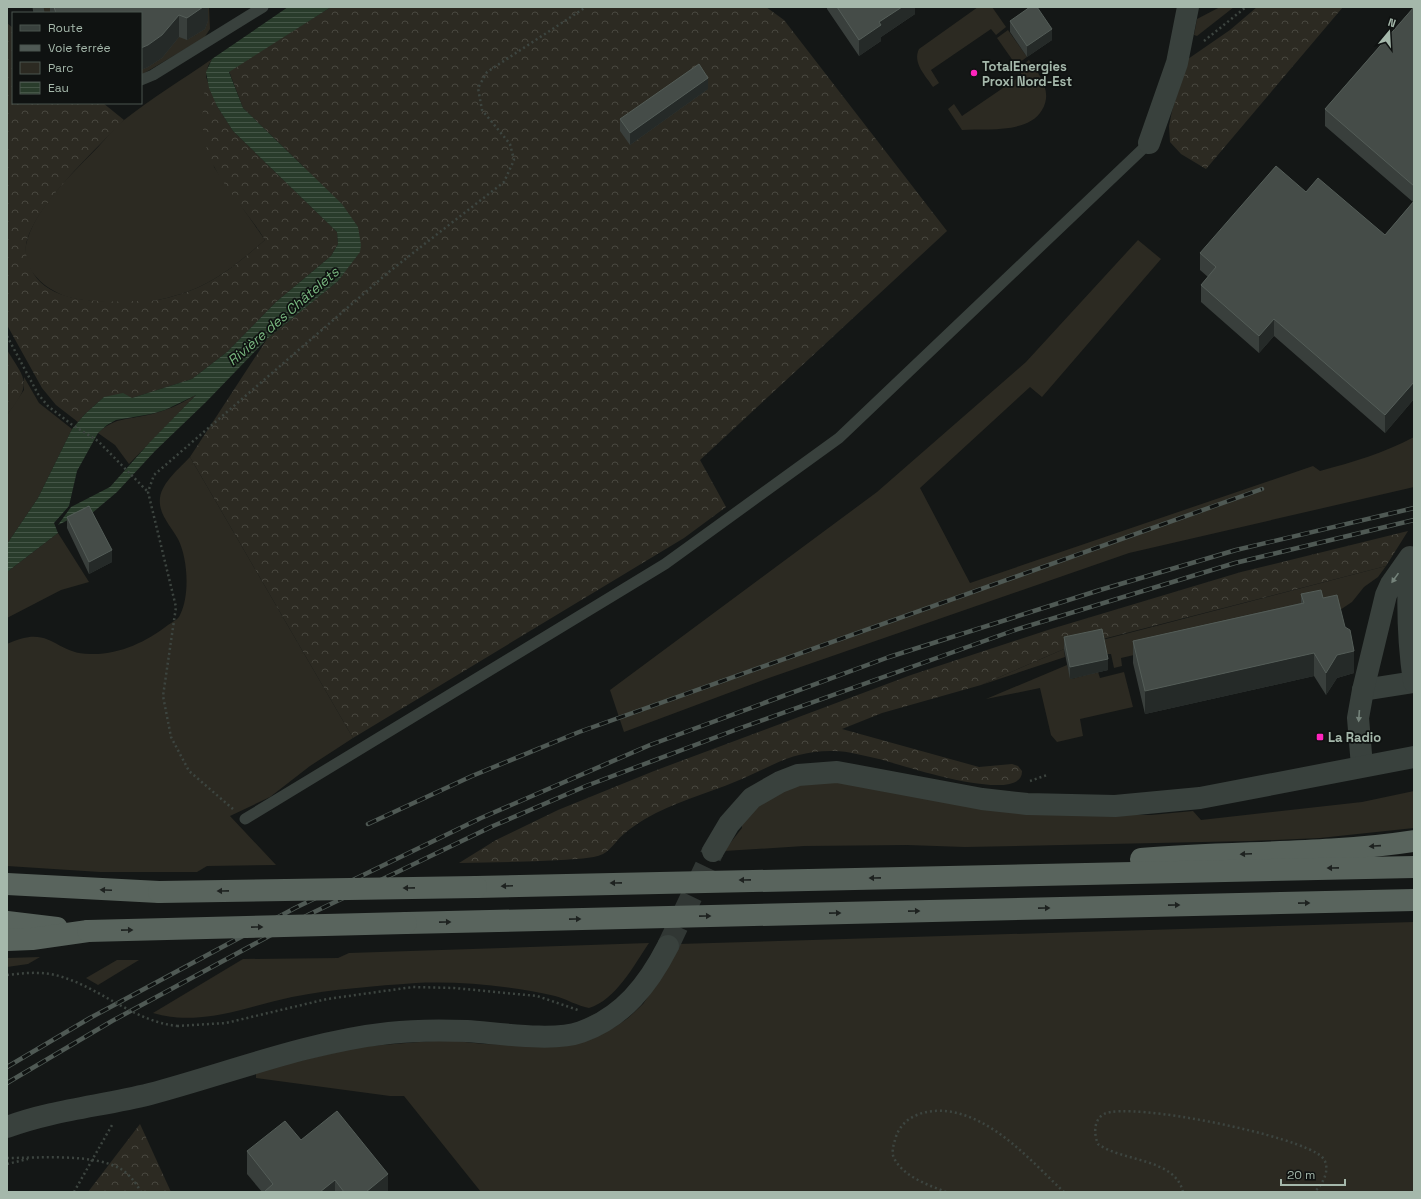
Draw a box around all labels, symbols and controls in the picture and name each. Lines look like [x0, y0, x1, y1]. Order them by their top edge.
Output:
legend [12, 12, 142, 104]
north arrow [1369, 12, 1409, 52]
text: N [1386, 15, 1398, 30]
text: Route [48, 20, 83, 36]
text: Voie ferrée [48, 40, 111, 56]
place label: TotalEnergies Proxi Nord-Est [982, 58, 1072, 90]
text: Parc [48, 60, 73, 76]
marker: TotalEnergies Proxi Nord-Est [969, 68, 979, 78]
text: Eau [48, 80, 69, 96]
water label: Rivière des Châtelets [224, 262, 343, 369]
one-way arrow [1391, 573, 1399, 583]
one-way arrow [1355, 710, 1362, 722]
place label: La Radio [1328, 729, 1381, 746]
marker: La Radio [1315, 732, 1325, 742]
one-way arrow [1369, 843, 1381, 850]
one-way arrow [1240, 850, 1252, 857]
one-way arrow [1326, 865, 1339, 871]
one-way arrow [868, 875, 881, 881]
one-way arrow [738, 877, 751, 883]
one-way arrow [609, 880, 622, 886]
one-way arrow [500, 883, 513, 889]
one-way arrow [402, 885, 415, 891]
one-way arrow [99, 887, 112, 893]
one-way arrow [216, 888, 229, 894]
one-way arrow [1298, 900, 1311, 906]
one-way arrow [1168, 902, 1180, 909]
one-way arrow [1038, 905, 1051, 911]
one-way arrow [908, 908, 921, 914]
one-way arrow [829, 909, 841, 916]
one-way arrow [699, 913, 712, 919]
one-way arrow [569, 916, 582, 922]
one-way arrow [439, 919, 451, 926]
one-way arrow [251, 924, 264, 930]
one-way arrow [121, 927, 134, 933]
scale bar [1281, 1161, 1345, 1187]
text: 20 m [1287, 1167, 1315, 1183]

